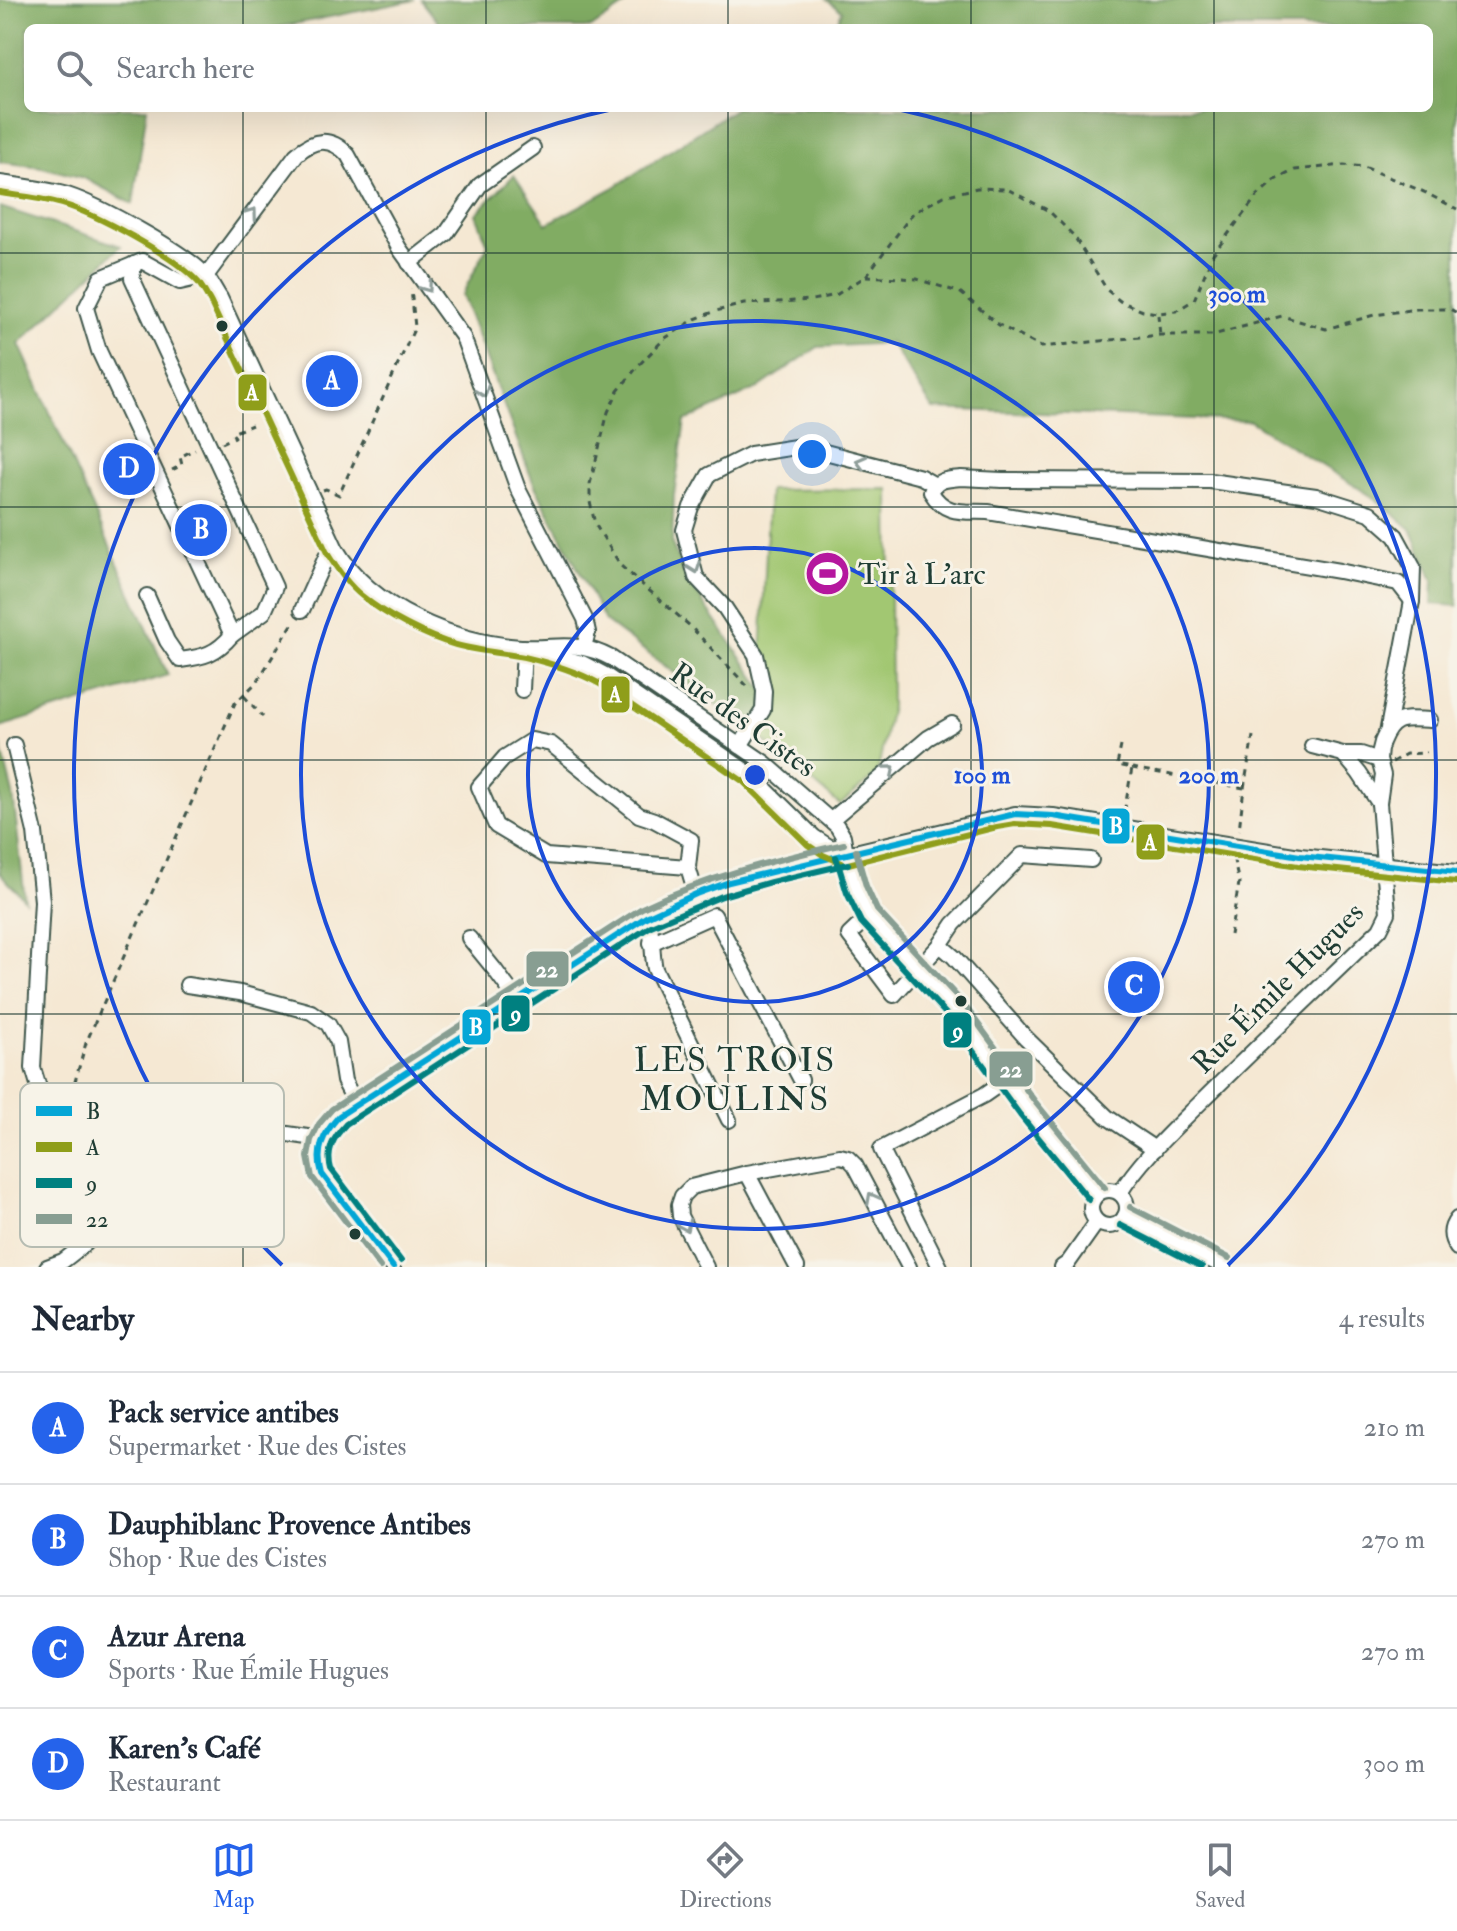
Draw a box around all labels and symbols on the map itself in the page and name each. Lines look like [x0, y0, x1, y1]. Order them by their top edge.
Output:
one-way arrow [243, 208, 257, 222]
one-way arrow [417, 279, 431, 293]
text: 300 m [1208, 279, 1266, 310]
unlabelled marker [214, 318, 230, 334]
pin: A [306, 351, 358, 411]
line badge: A [237, 373, 268, 412]
text: A [244, 379, 260, 407]
one-way arrow [473, 385, 490, 399]
your location [792, 434, 832, 474]
pin: D [103, 439, 155, 499]
one-way arrow [854, 455, 868, 471]
pin: B [175, 500, 227, 560]
sports icon: Tir à L'arc [803, 550, 851, 598]
place label: Tir à L'arc [858, 556, 986, 593]
one-way arrow [686, 560, 702, 574]
street label: Rue des Cistes [663, 654, 823, 786]
line badge: A [600, 675, 631, 714]
text: A [607, 681, 623, 709]
text: 100 m [954, 760, 1011, 791]
text: 200 m [1179, 760, 1240, 791]
centre of rings [741, 761, 769, 789]
one-way arrow [881, 765, 896, 780]
line badge: B [1101, 807, 1131, 845]
text: B [1109, 813, 1123, 841]
line badge: A [1135, 823, 1166, 861]
text: A [1142, 829, 1158, 857]
street label: Rue Émile Hugues [1184, 894, 1372, 1082]
line badge: 22 [525, 950, 570, 988]
text: 22 [536, 956, 558, 984]
pin: C [1108, 957, 1160, 1017]
unlabelled marker [953, 993, 969, 1009]
line badge: 9 [500, 994, 531, 1033]
text: 9 [508, 1000, 522, 1028]
line badge: B [461, 1008, 492, 1046]
line badge: 9 [942, 1011, 973, 1049]
text: B [469, 1014, 483, 1042]
text: 9 [950, 1017, 964, 1045]
district label: LES TROIS MOULINS [634, 1039, 836, 1121]
line badge: 22 [988, 1050, 1034, 1088]
text: 22 [1000, 1056, 1022, 1084]
legend [20, 1083, 284, 1247]
text: B [86, 1098, 100, 1126]
text: A [85, 1134, 100, 1162]
text: 9 [84, 1170, 97, 1198]
one-way arrow [867, 1192, 882, 1207]
text: 22 [86, 1206, 108, 1234]
one-way arrow [676, 1217, 692, 1232]
unlabelled marker [347, 1226, 363, 1242]

